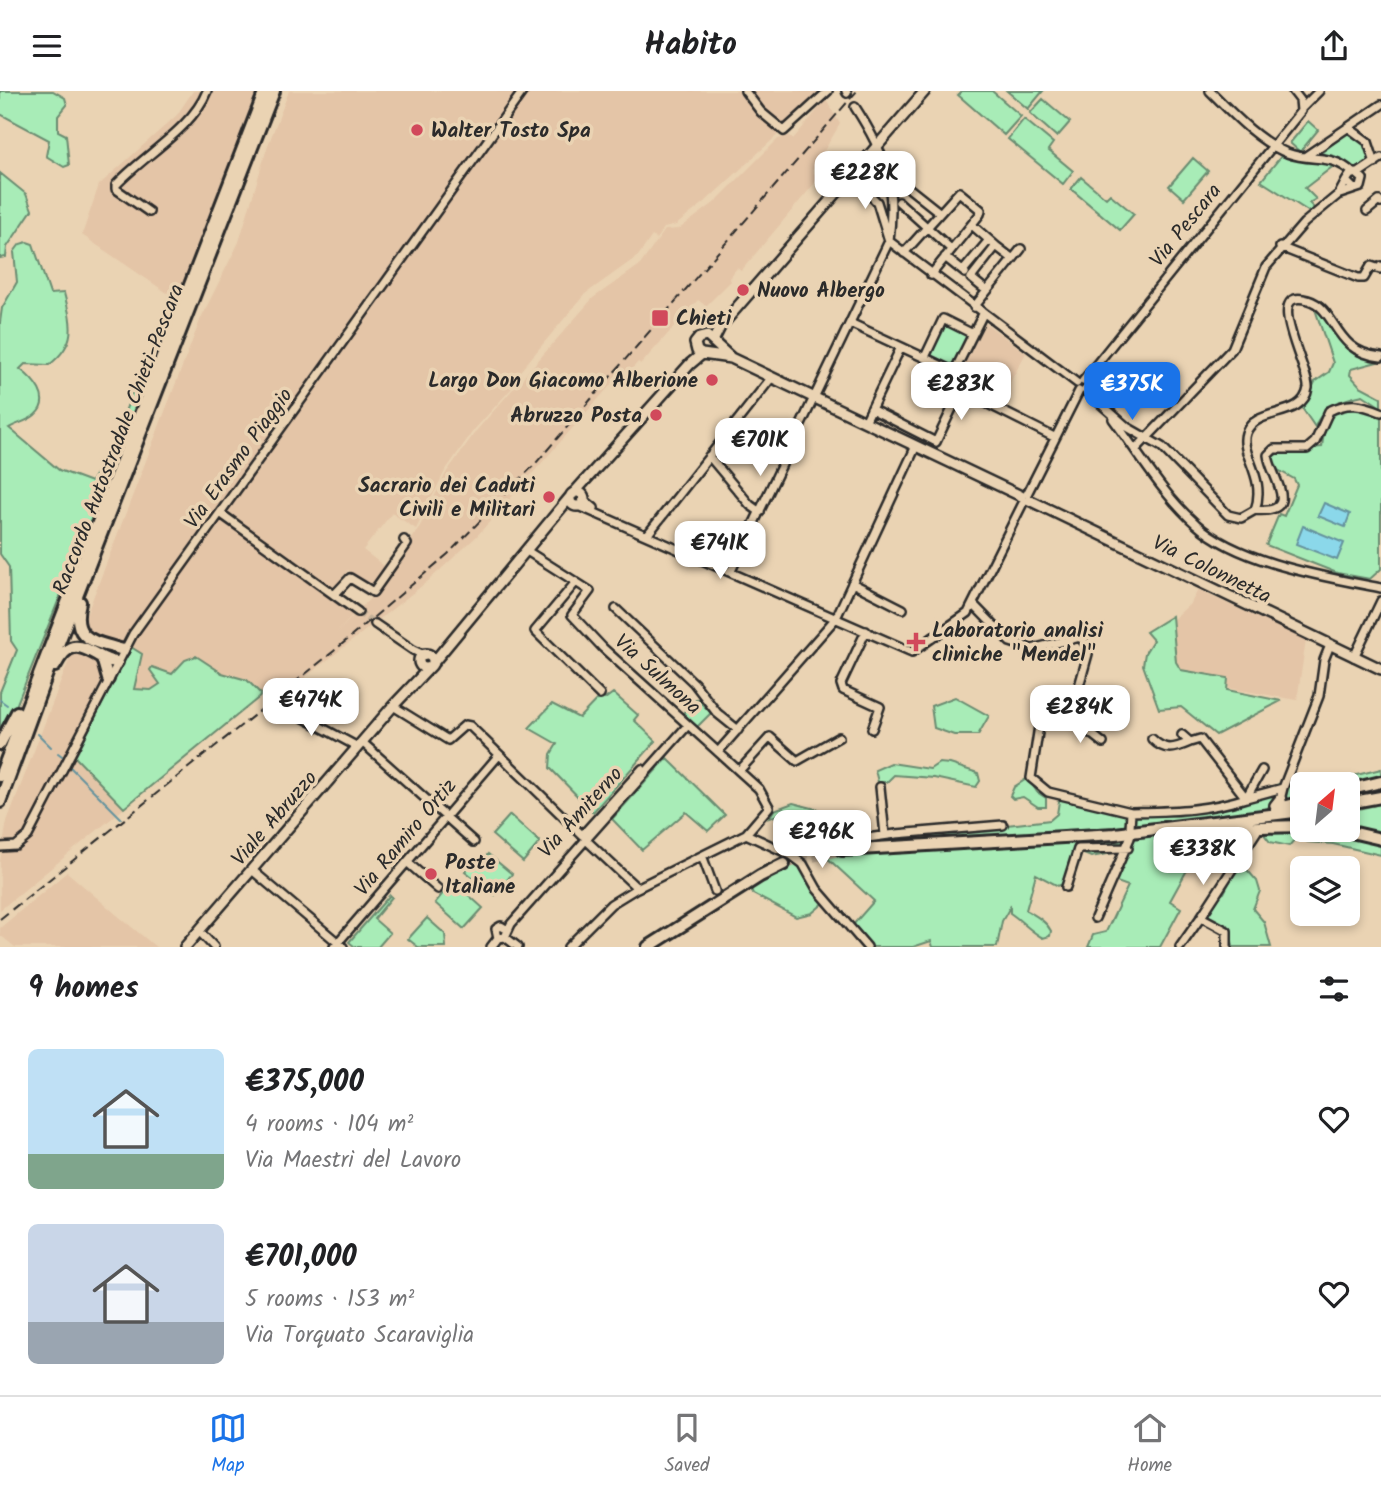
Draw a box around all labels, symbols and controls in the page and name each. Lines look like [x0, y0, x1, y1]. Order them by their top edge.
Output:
text: Habito [644, 20, 737, 71]
icon: menu [28, 27, 66, 65]
icon: share [1315, 27, 1353, 65]
place label: Walter Tosto Spa [431, 115, 591, 148]
marker: Walter Tosto Spa [409, 122, 425, 138]
pin: €228K [816, 151, 914, 211]
text: €228K [831, 156, 899, 192]
street label: Via Pescara [1142, 177, 1231, 275]
place label: Nuovo Albergo [757, 275, 885, 308]
street label: Raccordo Autostradale Chieti-Pescara [45, 279, 194, 600]
marker: Nuovo Albergo [735, 282, 751, 298]
place label: Chieti [676, 303, 732, 336]
marker: Chieti [650, 308, 670, 328]
pin: €283K [912, 363, 1010, 422]
pin: €375K [1083, 363, 1181, 422]
place label: Largo Don Giacomo Alberione [428, 365, 698, 398]
text: €283K [927, 367, 995, 403]
text: €375K [1100, 367, 1164, 403]
marker: Largo Don Giacomo Alberione [704, 372, 720, 388]
street label: Via Erasmo Piaggio [177, 381, 302, 536]
place label: Abruzzo Posta [510, 400, 642, 433]
marker: Abruzzo Posta [648, 407, 664, 423]
pin: €701K [711, 419, 809, 478]
text: €701K [731, 423, 789, 459]
place label: Sacrario dei Caduti Civili e Militari [358, 470, 536, 527]
marker: Sacrario dei Caduti Civili e Militari [541, 489, 557, 505]
pin: €741K [671, 521, 769, 581]
text: €741K [691, 526, 749, 562]
street label: Via Colonnetta [1146, 527, 1277, 613]
place label: Laboratorio analisi cliniche "Mendel" [932, 615, 1104, 672]
street label: Via Sulmona [606, 627, 708, 724]
marker: Laboratorio analisi cliniche "Mendel" [906, 632, 926, 652]
pin: €474K [262, 679, 360, 738]
text: €474K [279, 683, 343, 719]
pin: €284K [1031, 685, 1129, 745]
text: €284K [1046, 690, 1114, 726]
street label: Via Amiterno [531, 760, 632, 866]
street label: Viale Abruzzo [224, 764, 326, 874]
street label: Via Ramiro Ortiz [347, 772, 466, 904]
north arrow [1290, 772, 1360, 842]
map controls [1290, 772, 1360, 926]
pin: €296K [773, 811, 871, 870]
text: €296K [789, 815, 855, 851]
pin: €338K [1154, 827, 1252, 887]
text: €338K [1169, 832, 1237, 868]
place label: Poste Italiane [445, 847, 515, 904]
button: layers [1290, 856, 1360, 926]
marker: Poste Italiane [423, 866, 439, 882]
text: 9 homes [28, 965, 139, 1013]
icon: filters [1315, 970, 1353, 1008]
text: €375,000 [245, 1059, 364, 1107]
icon: home [84, 1077, 168, 1161]
icon: heart [1315, 1100, 1353, 1138]
text: 4 rooms · 104 m² [245, 1107, 413, 1143]
text: Via Maestri del Lavoro [245, 1143, 461, 1179]
text: €701,000 [245, 1234, 357, 1282]
icon: home [84, 1252, 168, 1336]
icon: heart [1315, 1275, 1353, 1313]
text: 5 rooms · 153 m² [245, 1282, 414, 1318]
text: Via Torquato Scaraviglia [245, 1318, 474, 1354]
tab: Map [209, 1409, 247, 1481]
tab: Saved [664, 1409, 710, 1481]
tab: Home [1127, 1409, 1172, 1481]

